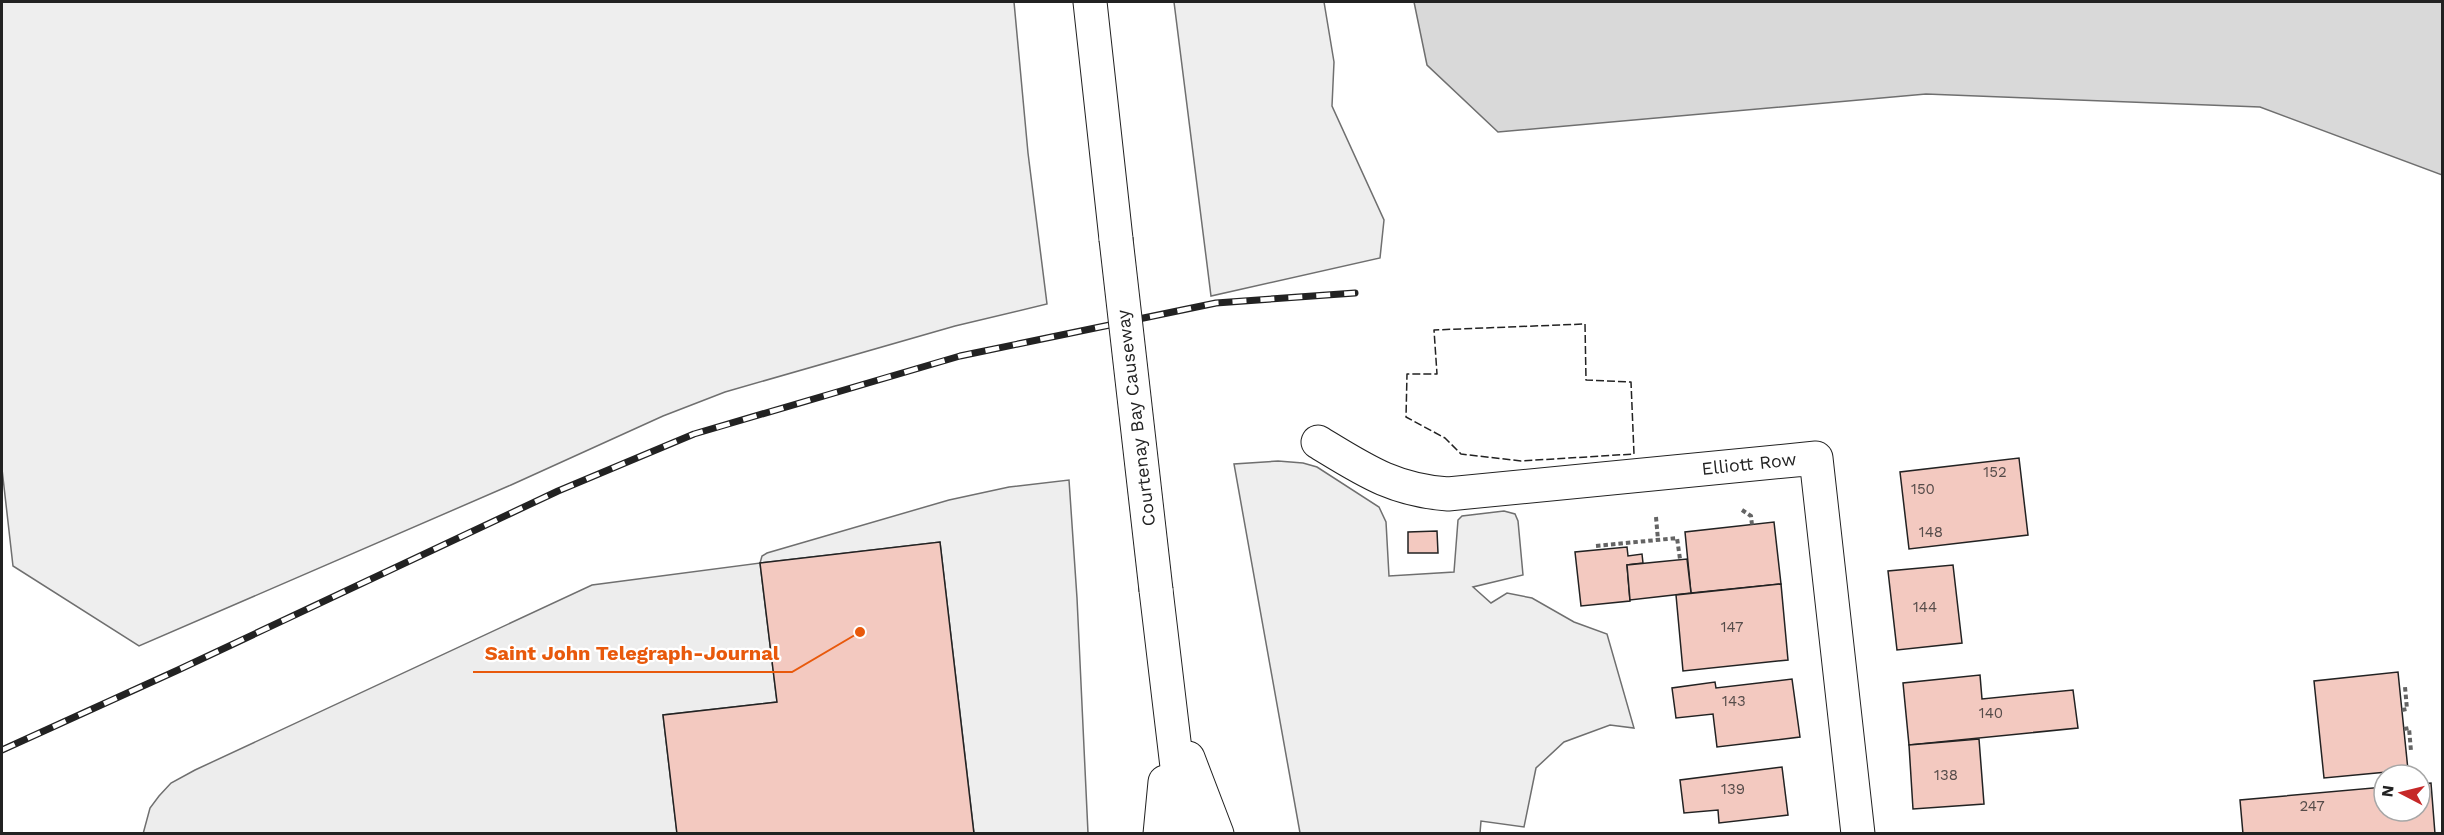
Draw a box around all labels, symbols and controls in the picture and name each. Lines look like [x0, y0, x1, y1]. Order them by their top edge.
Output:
street label: Courtenay Bay Causeway [1112, 308, 1159, 528]
street label: Elliott Row [1700, 448, 1797, 479]
house number: 152 [1983, 463, 2007, 481]
house number: 150 [1911, 480, 1935, 498]
house number: 148 [1919, 523, 1943, 541]
house number: 144 [1913, 598, 1937, 616]
house number: 147 [1721, 618, 1743, 636]
callout: Saint John Telegraph-Journal [473, 634, 792, 672]
text: Saint John Telegraph-Journal [485, 641, 780, 665]
house number: 143 [1722, 692, 1746, 710]
house number: 140 [1979, 704, 2003, 722]
north arrow [2372, 763, 2432, 823]
house number: 138 [1934, 766, 1958, 784]
house number: 139 [1721, 780, 1745, 798]
text: N [2377, 784, 2398, 798]
house number: 247 [2299, 797, 2325, 815]

